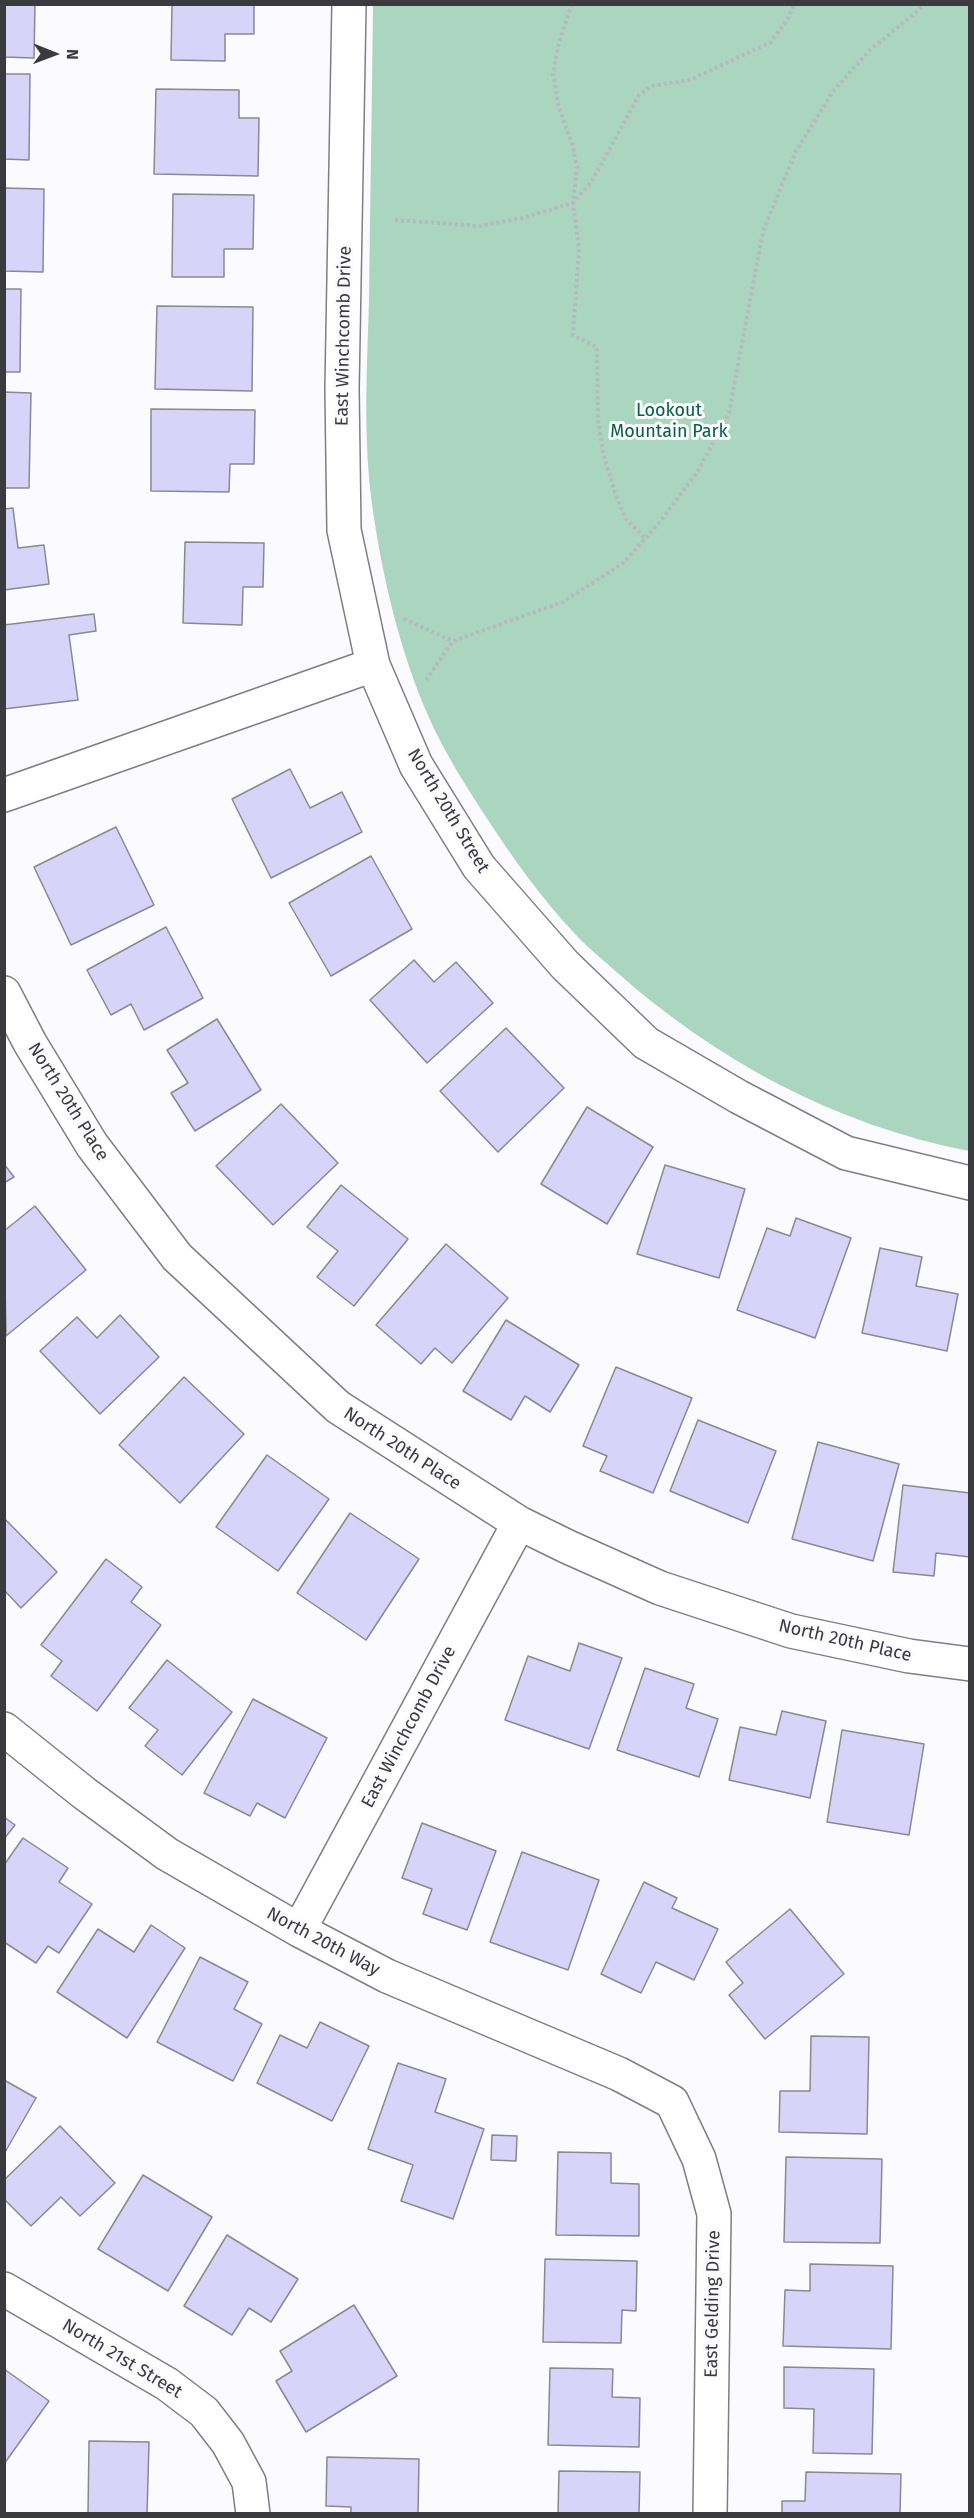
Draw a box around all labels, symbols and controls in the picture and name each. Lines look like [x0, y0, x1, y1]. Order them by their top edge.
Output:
north arrow [24, 24, 84, 84]
text: N [63, 49, 82, 60]
street label: East Winchcomb Drive [332, 246, 356, 426]
park label: Lookout Mountain Park [610, 400, 728, 442]
street label: North 20th Street [402, 745, 494, 877]
street label: North 20th Place [23, 1039, 113, 1165]
street label: North 20th Place [339, 1403, 465, 1495]
street label: North 20th Place [776, 1615, 914, 1667]
street label: East Winchcomb Drive [357, 1642, 461, 1812]
street label: North 20th Way [263, 1903, 383, 1981]
street label: East Gelding Drive [701, 2230, 725, 2378]
street label: North 21st Street [58, 2315, 186, 2403]

